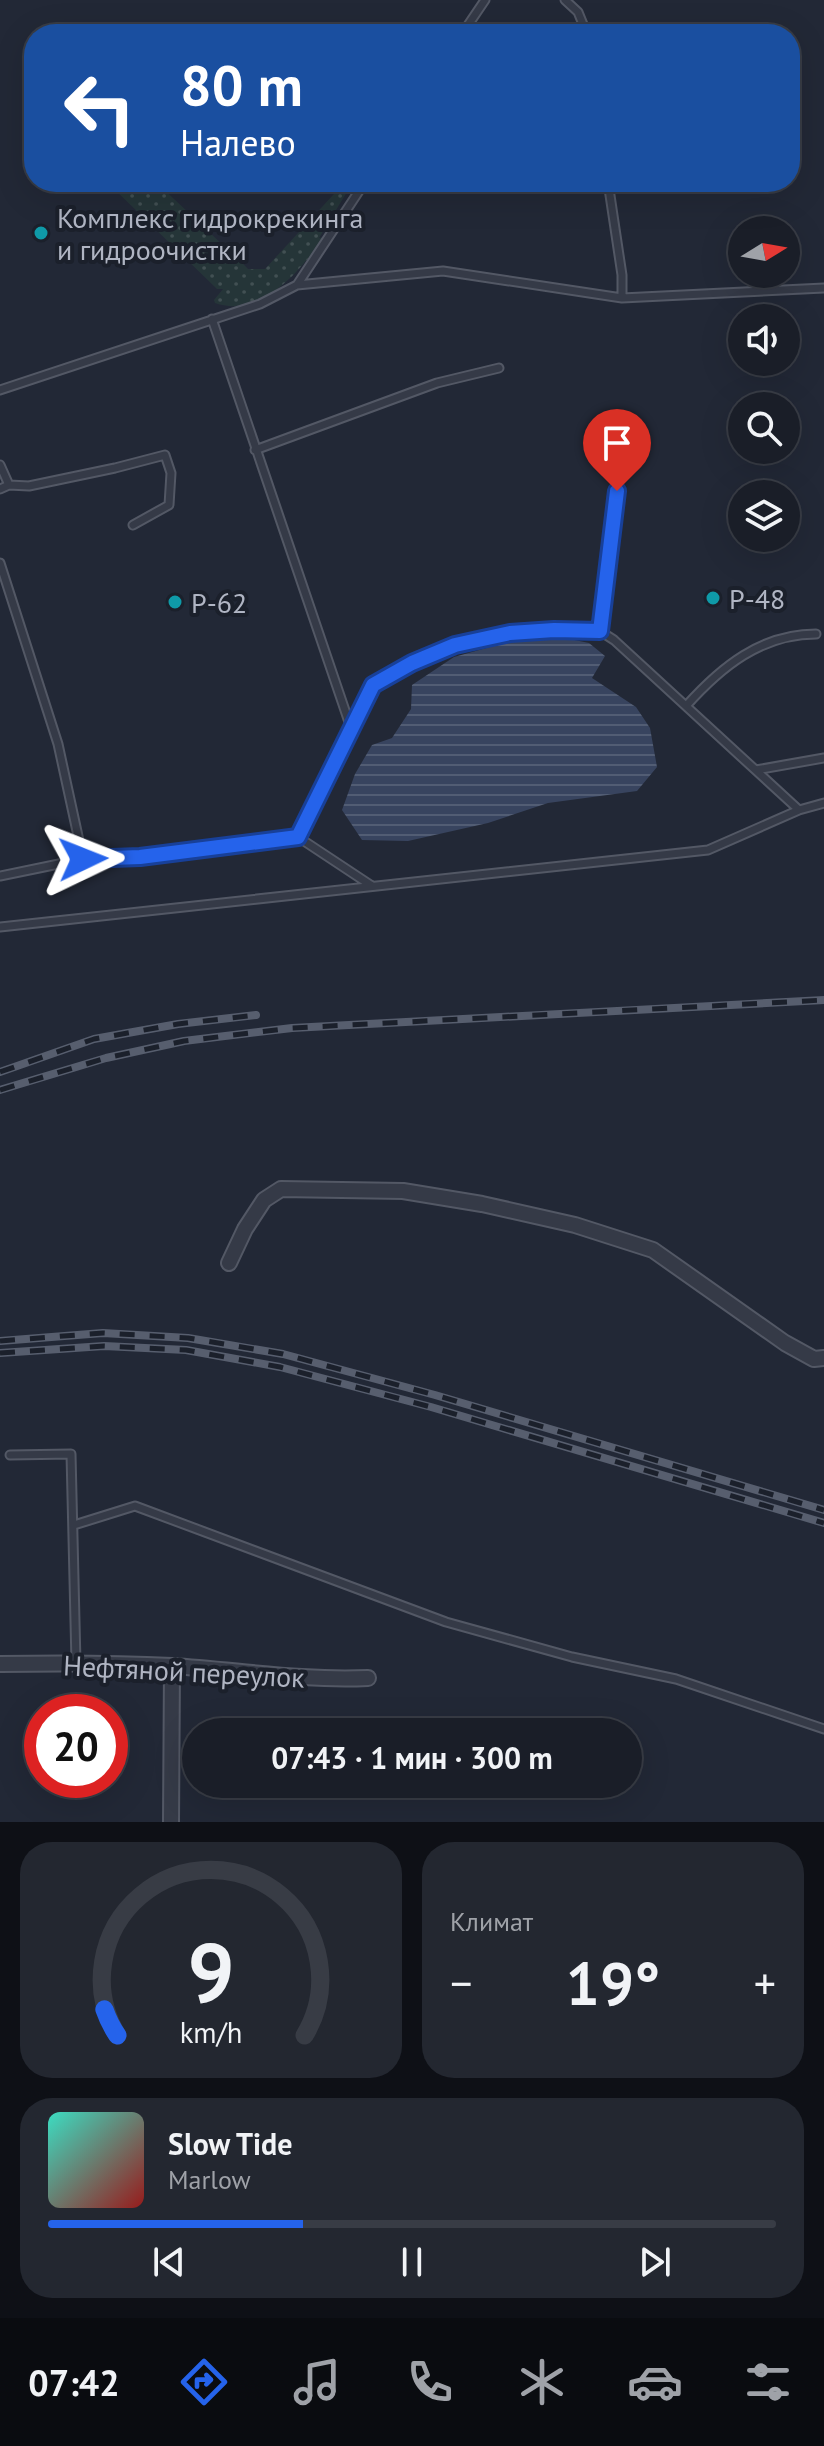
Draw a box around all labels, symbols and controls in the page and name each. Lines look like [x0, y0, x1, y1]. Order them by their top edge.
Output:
text: 80 m [180, 49, 303, 121]
icon: left [48, 56, 152, 160]
text: Налево [180, 119, 296, 166]
place label: Комплекс гидрокрекинга и гидроочистки [57, 199, 364, 268]
north arrow [728, 216, 800, 288]
map controls [728, 216, 800, 552]
marker: Комплекс гидрокрекинга и гидроочистки [32, 224, 50, 242]
button: sound [728, 304, 800, 376]
button: search [728, 392, 800, 464]
pin [583, 409, 651, 491]
icon: arrive [595, 421, 639, 465]
button: layers [728, 480, 800, 552]
place label: Р-48 [729, 580, 785, 617]
place label: Р-62 [191, 584, 247, 621]
marker: Р-48 [704, 589, 722, 607]
marker: Р-62 [166, 593, 184, 611]
position arrow [41, 817, 125, 901]
street label: Нефтяной переулок [62, 1646, 306, 1696]
speed limit sign: 20 [24, 1694, 128, 1798]
text: 07:43 · 1 мин · 300 m [271, 1738, 553, 1777]
text: Климат [450, 1905, 533, 1938]
text: 9 [187, 1917, 235, 2025]
text: 19° [566, 1944, 660, 2022]
text: − [450, 1954, 472, 2011]
text: + [754, 1954, 776, 2011]
text: km/h [180, 2014, 242, 2051]
text: Slow Tide [168, 2124, 293, 2163]
text: Marlow [168, 2163, 251, 2196]
icon: previous [147, 2240, 191, 2284]
icon: pause [390, 2240, 434, 2284]
icon: next [633, 2240, 677, 2284]
icon: directions [176, 2354, 232, 2410]
icon: music [289, 2354, 345, 2410]
icon: phone [402, 2354, 458, 2410]
icon: climate [514, 2354, 570, 2410]
icon: car [627, 2354, 683, 2410]
icon: filters [740, 2354, 796, 2410]
text: 07:42 [28, 2359, 120, 2406]

